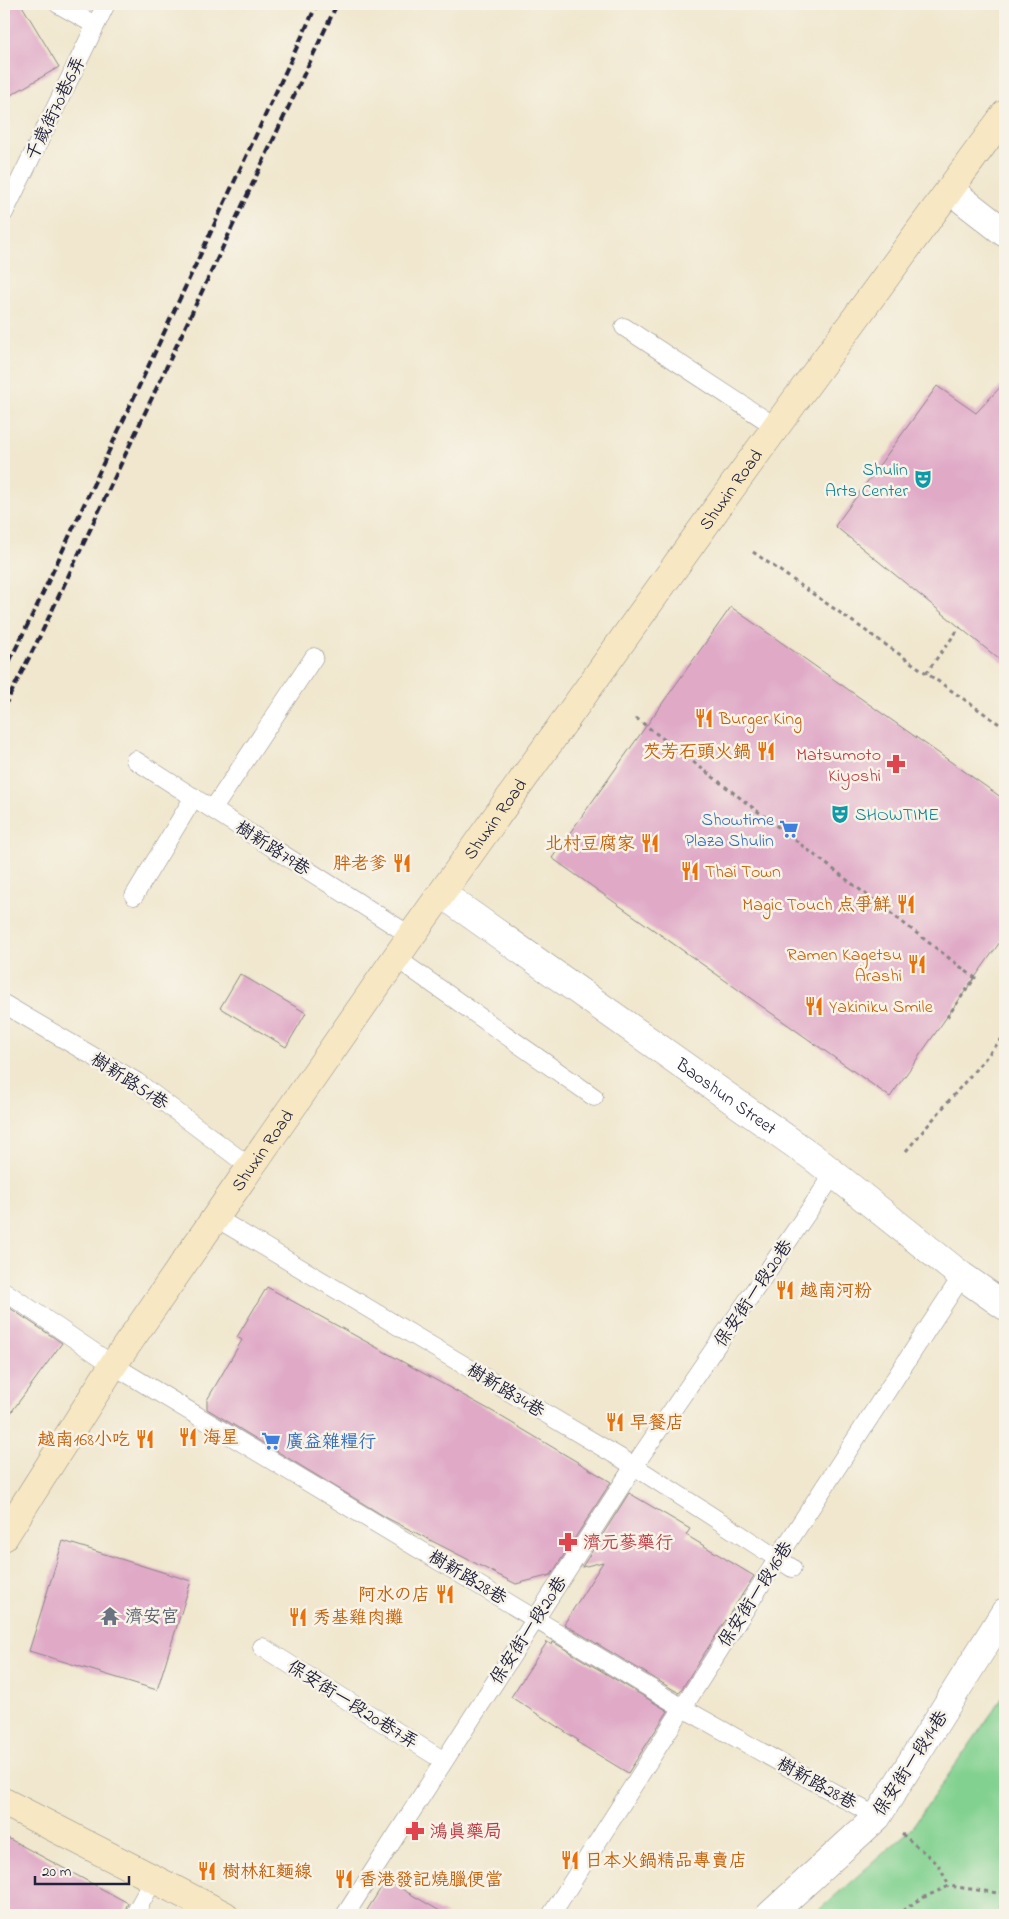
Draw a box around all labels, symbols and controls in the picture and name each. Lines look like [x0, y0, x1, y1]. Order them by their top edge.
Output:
street label: 千歲街70巷6弄 [20, 52, 93, 165]
street label: Shuxin Road [694, 445, 770, 536]
place label: Shulin Arts Center [825, 458, 908, 505]
theatre icon: Shulin Arts Center [912, 468, 934, 490]
restaurant icon: Burger King [693, 707, 715, 729]
place label: Burger King [718, 707, 802, 734]
place label: 芡芳石頭火鍋 [643, 740, 751, 766]
restaurant icon: 芡芳石頭火鍋 [755, 740, 777, 762]
place label: Matsumoto Kiyoshi [796, 743, 881, 790]
pharmacy icon: Matsumoto Kiyoshi [885, 753, 907, 775]
street label: Shuxin Road [458, 774, 534, 866]
theatre icon: SHOWTIME [829, 803, 851, 825]
place label: SHOWTIME [855, 803, 939, 829]
place label: Showtime Plaza Shulin [685, 808, 775, 855]
street label: 樹新路79巷 [229, 816, 315, 884]
supermarket icon: Showtime Plaza Shulin [778, 818, 800, 840]
place label: 北村豆腐家 [545, 832, 635, 858]
restaurant icon: 北村豆腐家 [639, 832, 661, 854]
place label: 胖老爹 [333, 852, 387, 878]
restaurant icon: 胖老爹 [391, 852, 413, 874]
restaurant icon: Thai Town [679, 860, 701, 882]
place label: Thai Town [705, 860, 781, 886]
place label: Magic Touch 点爭鮮 [742, 893, 891, 920]
restaurant icon: Magic Touch 点爭鮮 [895, 893, 917, 915]
place label: Ramen Kagetsu Arashi [787, 943, 902, 990]
restaurant icon: Ramen Kagetsu Arashi [906, 953, 928, 975]
restaurant icon: Yakiniku Smile [803, 995, 825, 1017]
place label: Yakiniku Smile [829, 995, 934, 1021]
street label: 樹新路51巷 [85, 1048, 173, 1118]
street label: Baoshun Street [669, 1052, 781, 1142]
street label: Shuxin Road [226, 1105, 301, 1198]
street label: 保安街一段20巷 [709, 1235, 800, 1353]
restaurant icon: 越南河粉 [774, 1279, 796, 1301]
place label: 越南河粉 [800, 1279, 872, 1305]
street label: 樹新路34巷 [461, 1358, 549, 1425]
restaurant icon: 早餐店 [604, 1411, 626, 1433]
place label: 早餐店 [630, 1411, 684, 1437]
restaurant icon: 海星 [177, 1426, 199, 1448]
place label: 海星 [203, 1426, 239, 1452]
place label: 越南168小吃 [38, 1428, 130, 1454]
restaurant icon: 越南168小吃 [134, 1428, 156, 1450]
supermarket icon: 廣益雜糧行 [260, 1430, 282, 1452]
place label: 廣益雜糧行 [286, 1430, 376, 1456]
pharmacy icon: 濟元蔘藥行 [557, 1531, 579, 1553]
place label: 濟元蔘藥行 [583, 1531, 673, 1557]
street label: 保安街一段16巷 [713, 1537, 801, 1653]
street label: 樹新路28巷 [423, 1545, 511, 1612]
street label: 保安街一段20巷 [485, 1572, 575, 1690]
place label: 阿水の店 [358, 1583, 430, 1609]
restaurant icon: 阿水の店 [434, 1583, 456, 1605]
temple icon: 濟安宮 [99, 1605, 121, 1627]
place label: 濟安宮 [125, 1605, 179, 1631]
restaurant icon: 秀基雞肉攤 [287, 1606, 309, 1628]
place label: 秀基雞肉攤 [313, 1606, 403, 1632]
street label: 保安街一段20巷7弄 [281, 1655, 422, 1757]
street label: 保安街一段14巷 [868, 1706, 956, 1822]
street label: 樹新路28巷 [771, 1752, 861, 1817]
pharmacy icon: 鴻真藥局 [404, 1820, 426, 1842]
place label: 鴻真藥局 [430, 1820, 502, 1846]
restaurant icon: 日本火鍋精品專賣店 [559, 1849, 581, 1871]
place label: 日本火鍋精品專賣店 [585, 1849, 747, 1875]
scale bar [35, 1854, 129, 1886]
restaurant icon: 樹林紅麵線 [196, 1860, 218, 1882]
place label: 樹林紅麵線 [222, 1860, 312, 1886]
text: 20 m [42, 1861, 72, 1883]
restaurant icon: 香港發記燒臘便當 [333, 1868, 355, 1890]
place label: 香港發記燒臘便當 [359, 1868, 503, 1894]

